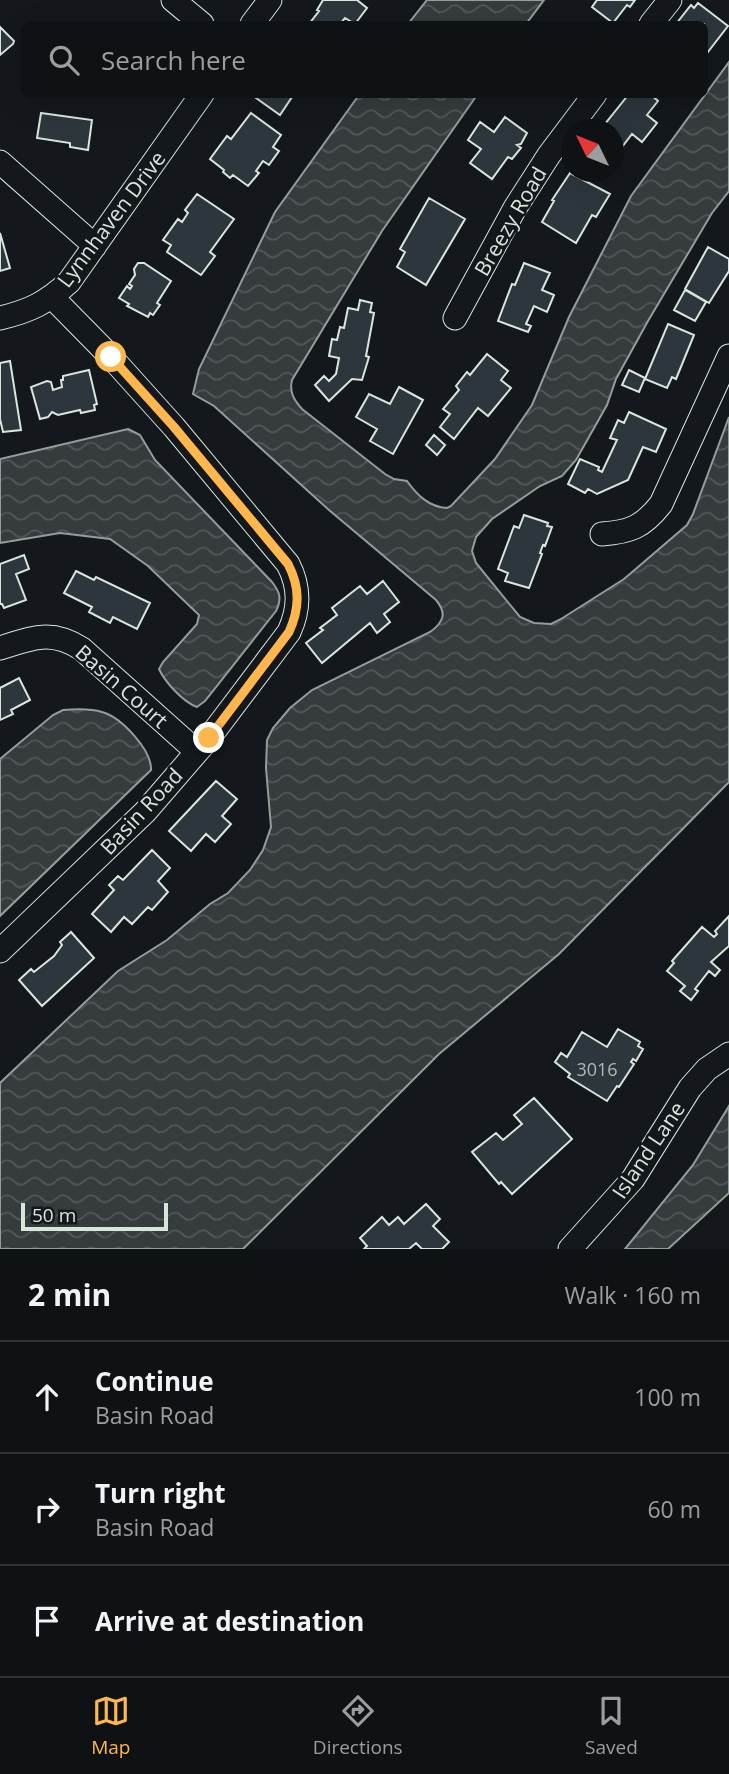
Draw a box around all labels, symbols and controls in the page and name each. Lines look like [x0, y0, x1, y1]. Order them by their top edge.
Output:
search box [21, 21, 708, 98]
icon: search [45, 41, 83, 79]
text: Search here [101, 42, 246, 78]
north arrow [561, 119, 624, 182]
street label: Lynnhaven Drive [51, 145, 171, 293]
street label: Breezy Road [467, 161, 553, 281]
route start [95, 341, 126, 372]
street label: Basin Court [70, 638, 174, 734]
route end [193, 722, 224, 753]
street label: Basin Road [94, 762, 188, 860]
house number: 3016 [576, 1057, 618, 1081]
street label: Island Lane [605, 1096, 691, 1204]
scale bar [21, 1200, 168, 1232]
text: 50 m [32, 1202, 76, 1228]
text: 2 min [28, 1274, 111, 1315]
text: Walk · 160 m [564, 1279, 701, 1311]
text: Continue [95, 1363, 214, 1399]
icon: ahead [28, 1378, 66, 1416]
text: 100 m [634, 1381, 701, 1413]
text: Basin Road [95, 1399, 214, 1431]
text: Turn right [95, 1475, 226, 1511]
icon: right [28, 1490, 66, 1528]
text: 60 m [647, 1493, 701, 1525]
text: Basin Road [95, 1511, 214, 1543]
icon: arrive [28, 1602, 66, 1640]
text: Arrive at destination [95, 1603, 364, 1639]
tab: Map [91, 1692, 130, 1760]
tab: Directions [313, 1692, 403, 1760]
tab: Saved [585, 1692, 638, 1760]

